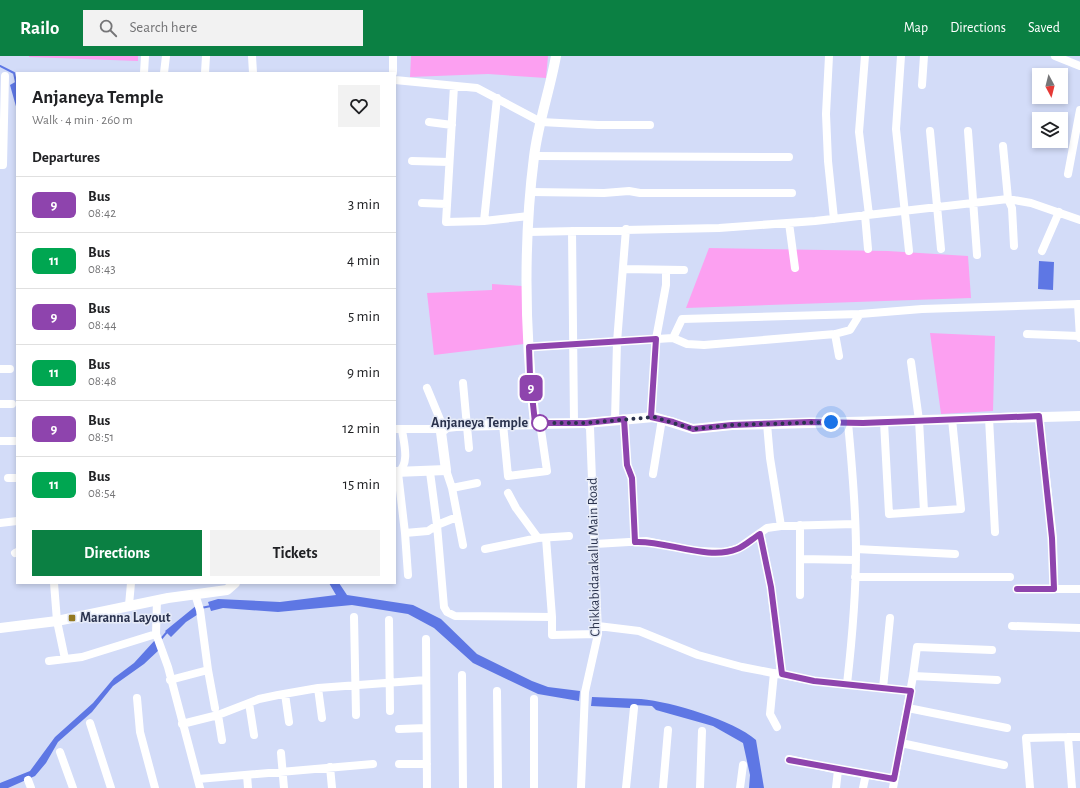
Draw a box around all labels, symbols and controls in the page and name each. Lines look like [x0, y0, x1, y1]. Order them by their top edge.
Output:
search box [83, 10, 363, 46]
icon: search [97, 17, 119, 39]
text: Railo [20, 19, 59, 38]
text: Search here [129, 20, 197, 35]
text: Map [904, 21, 928, 35]
text: Directions [950, 21, 1006, 35]
text: Saved [1028, 21, 1060, 35]
north arrow [1032, 68, 1068, 104]
map controls [1032, 68, 1068, 148]
button: heart [338, 85, 380, 127]
text: Anjaneya Temple [32, 88, 164, 107]
button: layers [1032, 112, 1068, 148]
text: Walk · 4 min · 260 m [32, 114, 133, 127]
text: Departures [32, 150, 100, 165]
text: Bus [88, 189, 110, 204]
text: 3 min [348, 197, 380, 212]
text: 9 [51, 198, 57, 212]
text: 08:42 [88, 207, 116, 220]
text: Bus [88, 245, 110, 260]
text: 4 min [347, 253, 380, 268]
text: 11 [49, 254, 59, 268]
text: 08:43 [88, 263, 116, 276]
text: Bus [88, 301, 110, 316]
text: 5 min [348, 309, 380, 324]
text: 9 [51, 310, 57, 324]
text: 08:44 [88, 319, 117, 332]
text: Bus [88, 357, 110, 372]
text: 9 min [347, 365, 380, 380]
text: 11 [49, 366, 59, 380]
text: 08:48 [88, 375, 116, 388]
line badge: 9 [518, 375, 544, 401]
text: 9 [528, 381, 534, 395]
your location [821, 412, 841, 432]
text: Bus [88, 413, 110, 428]
marker: Anjaneya Temple [531, 414, 549, 432]
place label: Anjaneya Temple [431, 416, 528, 430]
text: 12 min [342, 421, 380, 436]
text: 9 [51, 422, 57, 436]
text: 08:51 [88, 431, 114, 444]
text: Bus [88, 469, 110, 484]
text: 15 min [343, 477, 380, 492]
street label: Chikkabidarakallu Main Road [586, 477, 602, 637]
text: 11 [49, 478, 59, 492]
text: 08:54 [88, 487, 116, 500]
button: Directions [32, 530, 202, 576]
button: Tickets [210, 530, 380, 576]
place label: Maranna Layout [80, 611, 171, 625]
marker: Maranna Layout [67, 613, 77, 623]

